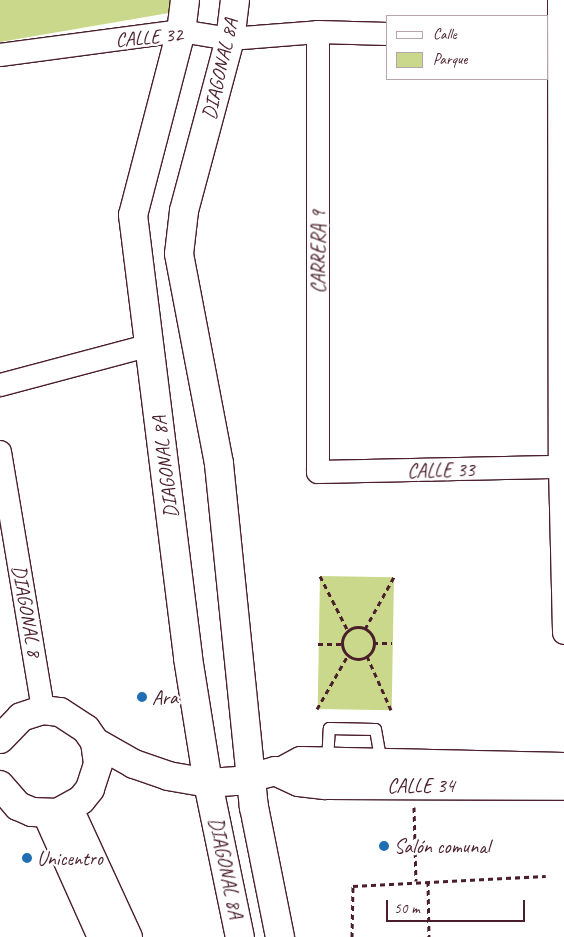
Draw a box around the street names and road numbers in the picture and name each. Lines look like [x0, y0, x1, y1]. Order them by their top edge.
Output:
street label: DIAGONAL 8A [197, 16, 243, 122]
street label: CALLE 32 [114, 22, 184, 52]
street label: CARRERA 9 [306, 210, 330, 294]
street label: DIAGONAL 8A [147, 415, 183, 519]
street label: CALLE 33 [407, 457, 475, 483]
street label: DIAGONAL 8 [7, 563, 47, 659]
street label: CALLE 34 [387, 773, 455, 797]
street label: DIAGONAL 8A [204, 815, 248, 921]

